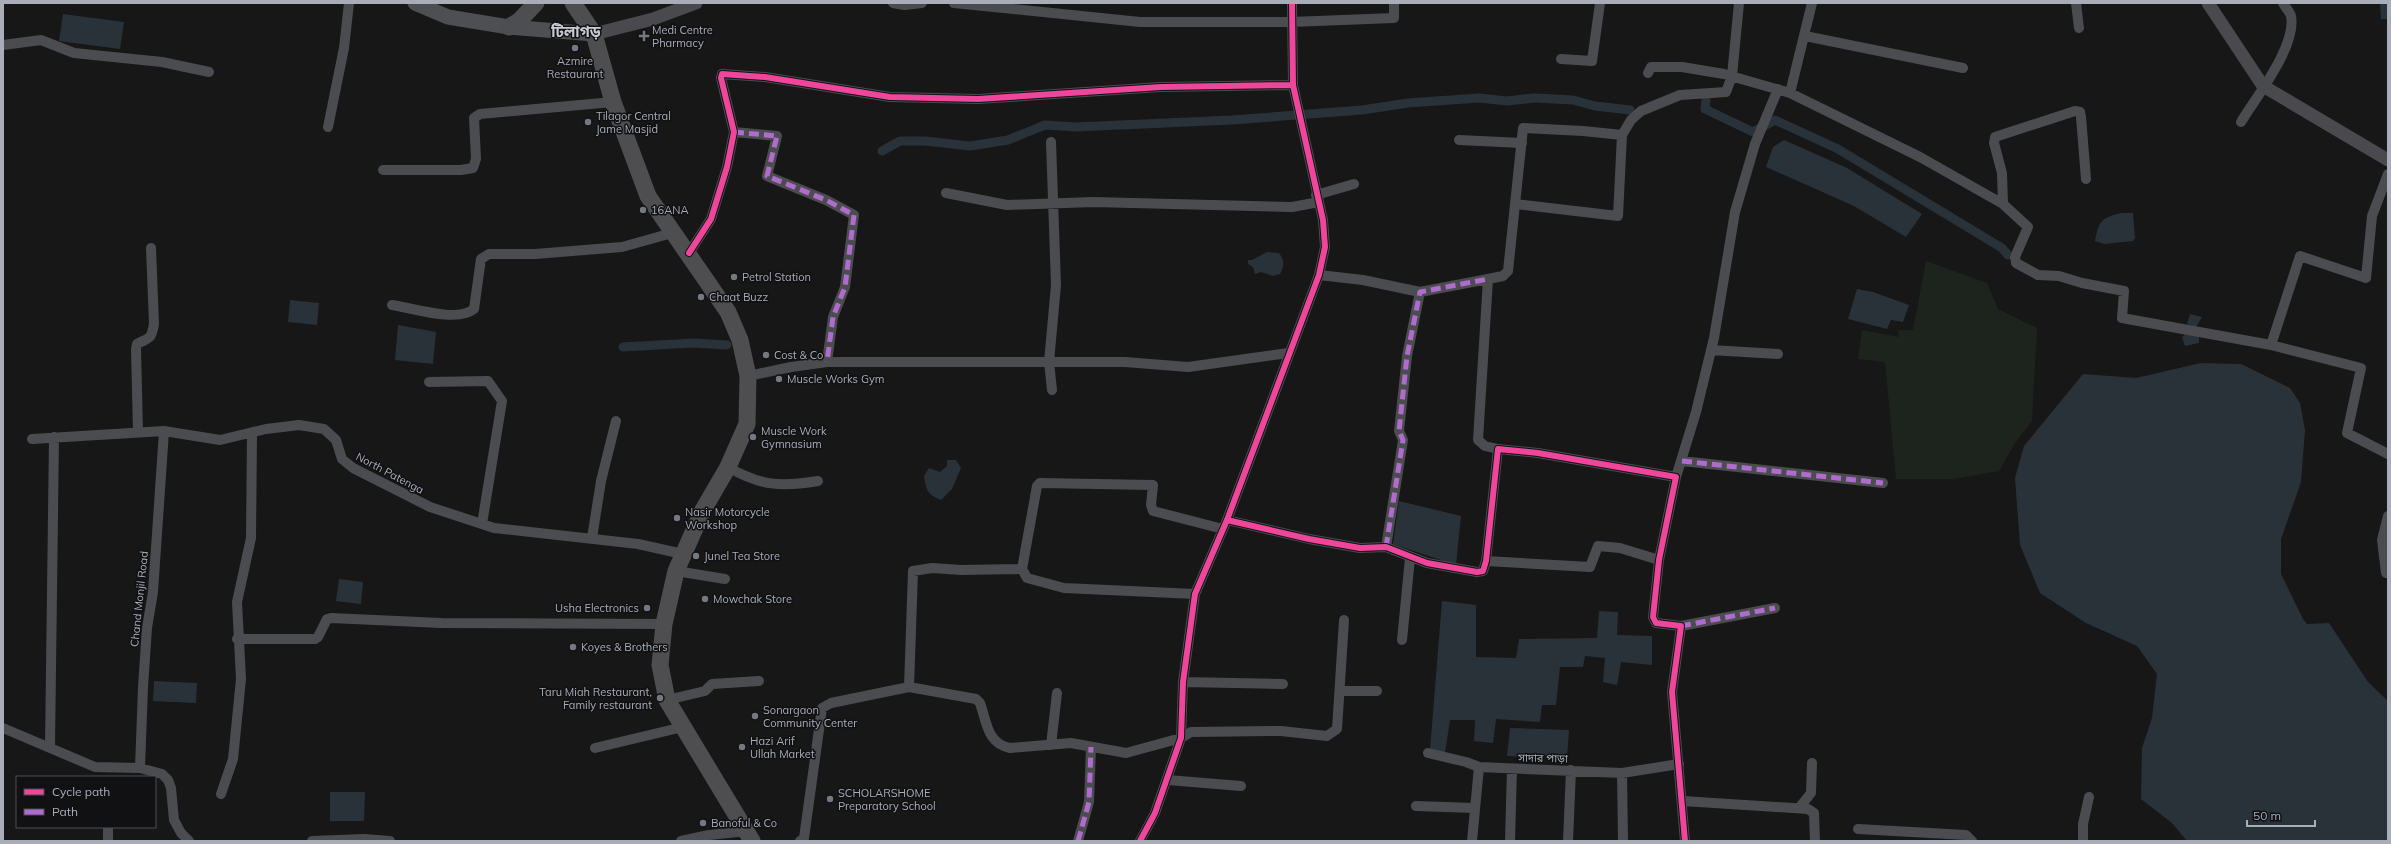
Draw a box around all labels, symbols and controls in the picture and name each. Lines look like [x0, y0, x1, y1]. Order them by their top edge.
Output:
district label: টিলাগড় [550, 22, 601, 41]
place label: Medi Centre Pharmacy [652, 23, 713, 50]
marker: Medi Centre Pharmacy [639, 31, 649, 41]
marker: Azmire Restaurant [570, 43, 580, 53]
place label: Azmire Restaurant [547, 54, 603, 81]
place label: Tilagor Central Jame Masjid [596, 109, 671, 136]
marker: Tilagor Central Jame Masjid [583, 117, 593, 127]
place label: 16ANA [651, 203, 689, 217]
marker: 16ANA [638, 205, 648, 215]
place label: Petrol Station [742, 270, 811, 284]
marker: Petrol Station [729, 272, 739, 282]
place label: Chaat Buzz [709, 290, 768, 304]
marker: Chaat Buzz [696, 292, 706, 302]
place label: Cost & Co [774, 348, 823, 362]
marker: Cost & Co [761, 350, 771, 360]
place label: Muscle Works Gym [787, 372, 884, 386]
marker: Muscle Works Gym [774, 374, 784, 384]
place label: Muscle Work Gymnasium [761, 424, 827, 451]
marker: Muscle Work Gymnasium [748, 432, 758, 442]
street label: North Patenga [354, 449, 426, 497]
place label: Nasir Motorcycle Workshop [685, 505, 770, 532]
marker: Nasir Motorcycle Workshop [672, 513, 682, 523]
place label: Junel Tea Store [704, 549, 780, 563]
street label: Chand Monjil Road [127, 550, 151, 648]
marker: Junel Tea Store [691, 551, 701, 561]
place label: Mowchak Store [713, 592, 792, 606]
marker: Mowchak Store [700, 594, 710, 604]
place label: Usha Electronics [555, 601, 639, 615]
marker: Usha Electronics [642, 603, 652, 613]
place label: Koyes & Brothers [581, 640, 668, 654]
marker: Koyes & Brothers [568, 642, 578, 652]
place label: Taru Miah Restaurant, Family restaurant [539, 685, 652, 712]
marker: Taru Miah Restaurant, Family restaurant [655, 693, 665, 703]
place label: Sonargaon Community Center [763, 703, 857, 730]
marker: Sonargaon Community Center [750, 711, 760, 721]
place label: Hazi Arif Ullah Market [750, 734, 815, 761]
marker: Hazi Arif Ullah Market [737, 742, 747, 752]
street label: সাদার পাড়া [1517, 751, 1569, 765]
legend [16, 776, 156, 828]
text: Cycle path [52, 784, 110, 799]
place label: SCHOLARSHOME Preparatory School [838, 786, 936, 813]
marker: SCHOLARSHOME Preparatory School [825, 794, 835, 804]
scale bar [2247, 802, 2315, 828]
text: Path [52, 804, 78, 819]
text: 50 m [2253, 808, 2281, 823]
place label: Banoful & Co [711, 816, 777, 830]
marker: Banoful & Co [698, 818, 708, 828]

